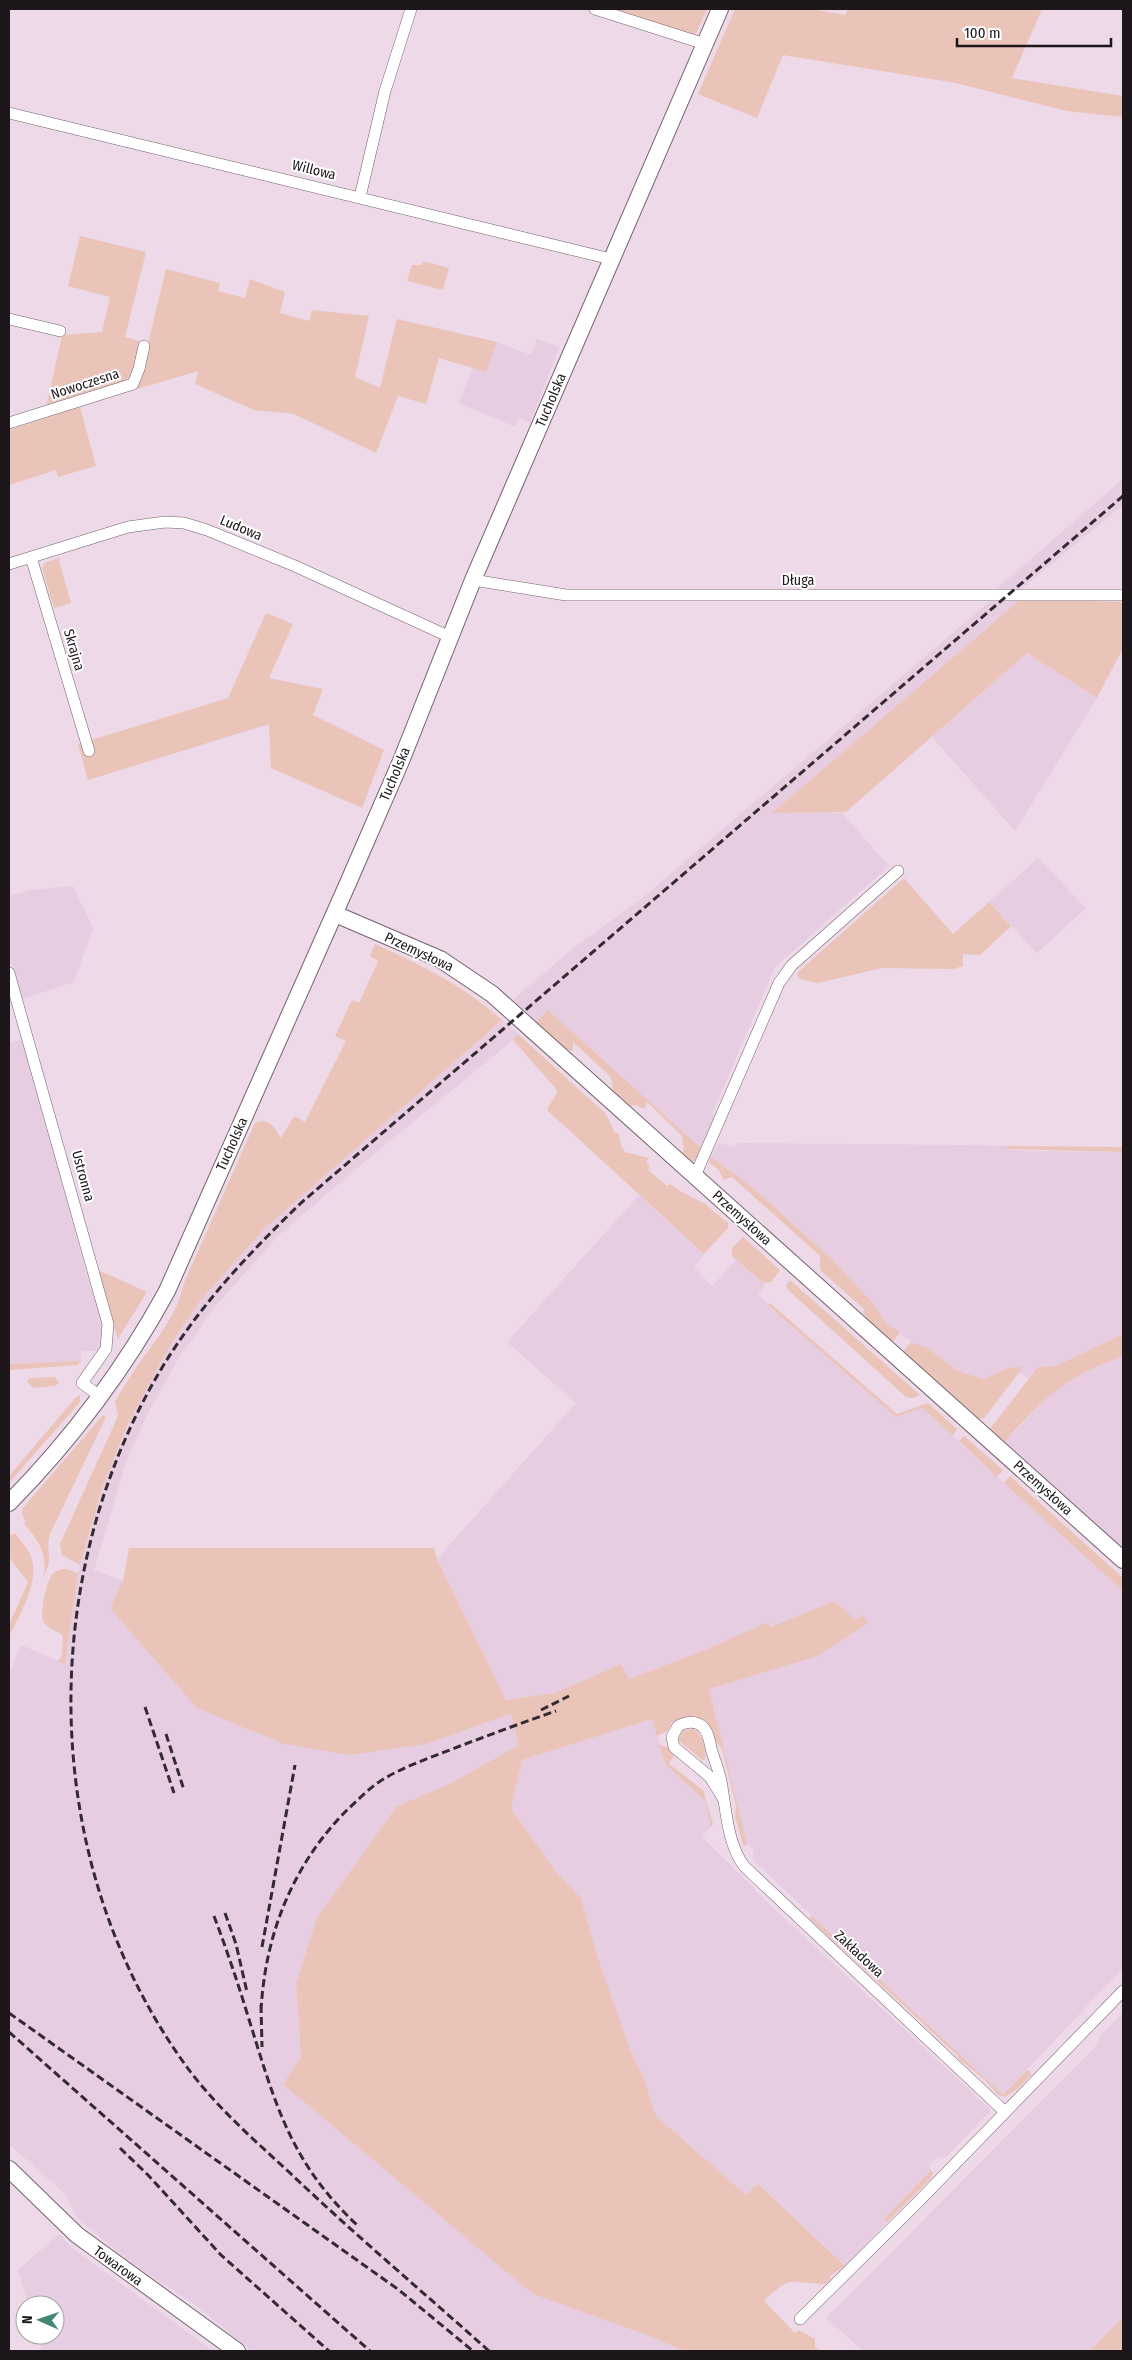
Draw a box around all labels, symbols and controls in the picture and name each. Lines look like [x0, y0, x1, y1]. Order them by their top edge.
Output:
scale bar [957, 15, 1111, 47]
text: 100 m [964, 24, 1001, 42]
street label: Willowa [290, 156, 338, 184]
street label: Nowoczesna [49, 365, 121, 403]
street label: Tucholska [532, 370, 570, 429]
street label: Ludowa [217, 512, 265, 544]
street label: Długa [782, 572, 814, 589]
street label: Skrajna [60, 627, 88, 673]
street label: Tucholska [376, 744, 414, 803]
street label: Przemysłowa [382, 929, 456, 975]
street label: Tucholska [213, 1114, 251, 1173]
street label: Ustronna [68, 1149, 98, 1204]
street label: Przemysłowa [709, 1187, 775, 1249]
street label: Przemysłowa [1010, 1457, 1076, 1519]
street label: Zakładowa [831, 1927, 887, 1981]
street label: Towarowa [90, 2242, 146, 2290]
north arrow [15, 2295, 65, 2345]
text: N [19, 2315, 36, 2324]

